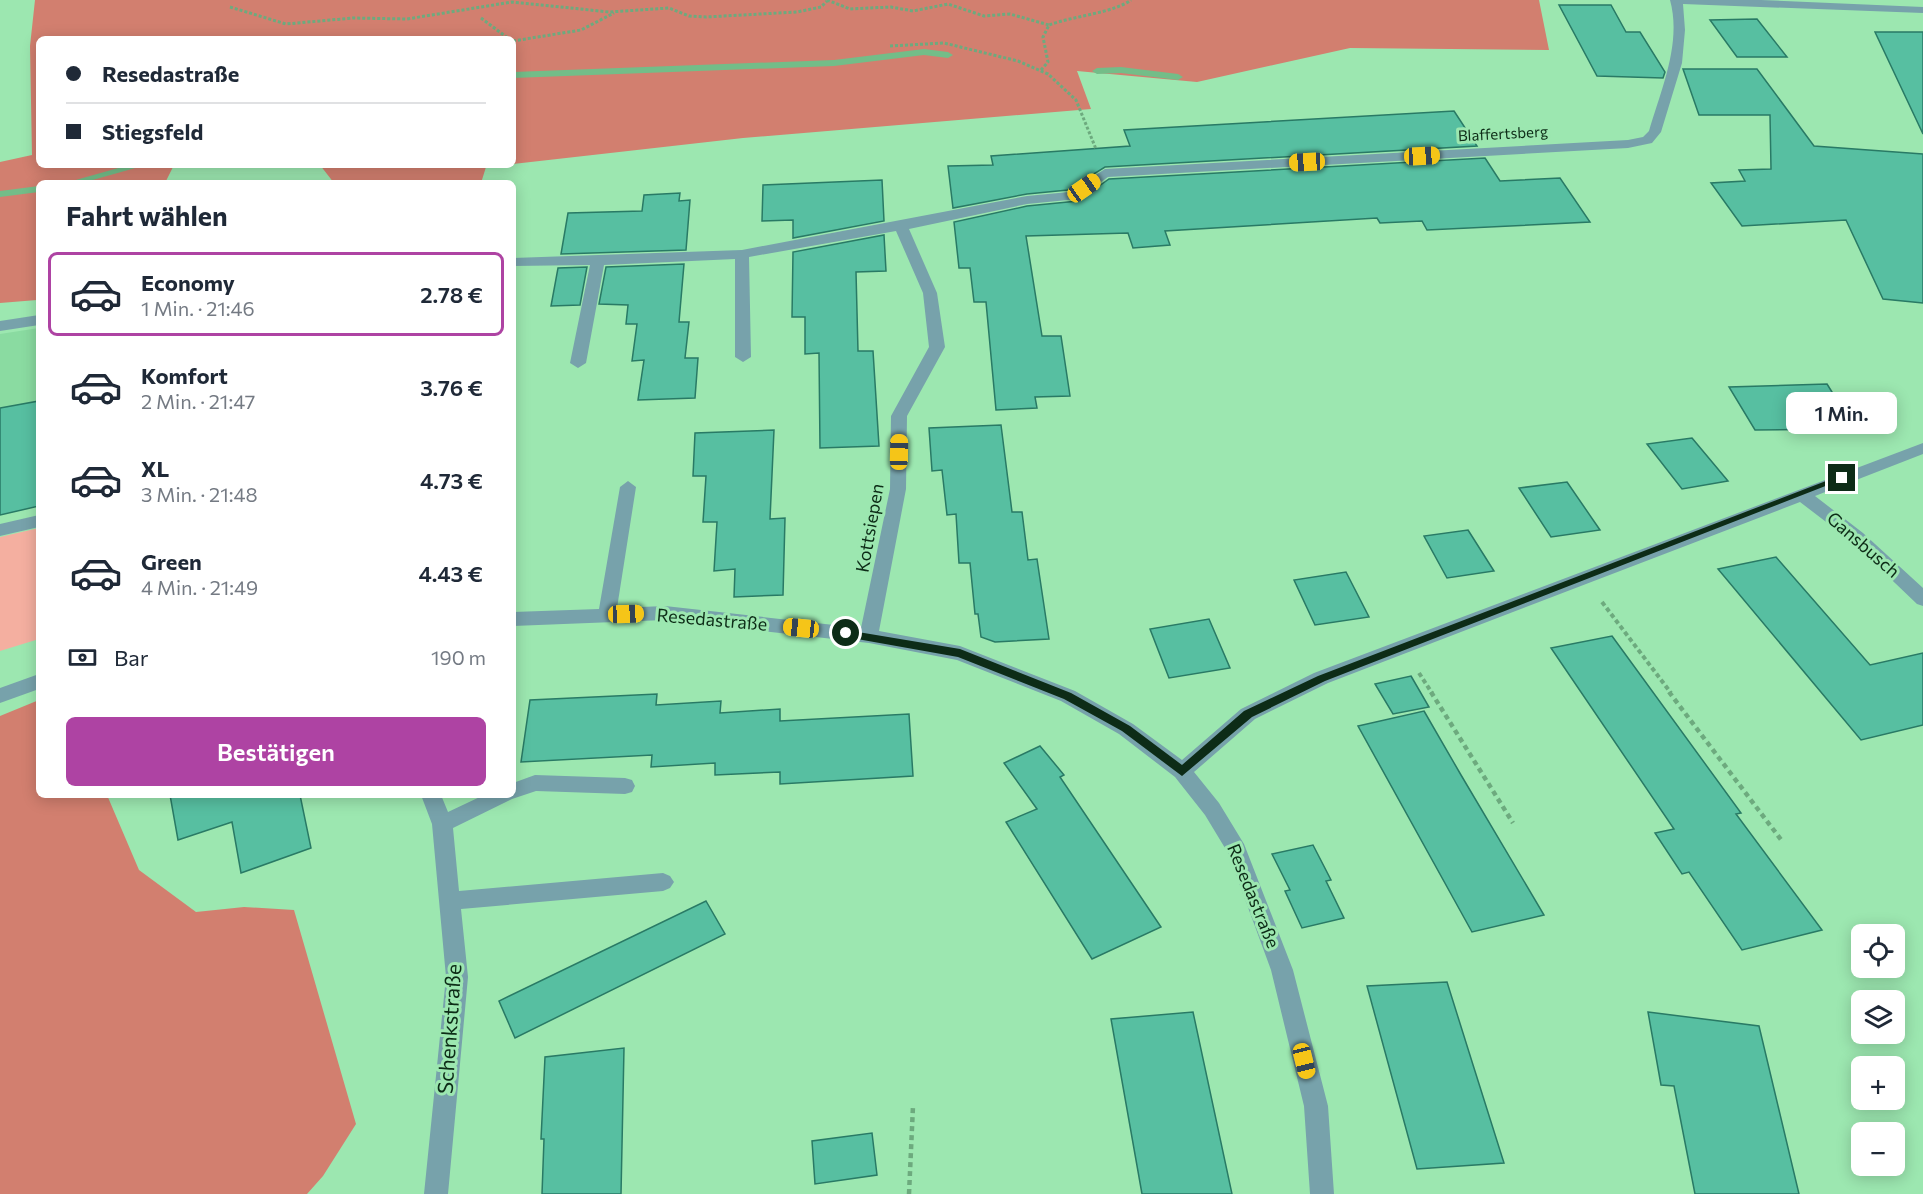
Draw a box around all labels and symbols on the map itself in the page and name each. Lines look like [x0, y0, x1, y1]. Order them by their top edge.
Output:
street label: Blaffertsberg [1457, 122, 1548, 144]
car [1404, 146, 1440, 166]
car [1289, 152, 1325, 172]
car [1064, 170, 1104, 206]
callout: 1 Min. [1786, 391, 1898, 433]
car [890, 434, 908, 470]
route end [1828, 464, 1855, 491]
street label: Kottsiepen [850, 482, 888, 574]
street label: Gansbusch [1823, 507, 1905, 582]
street label: Resedastraße [656, 603, 768, 635]
car [608, 604, 644, 624]
car [782, 617, 820, 639]
route start [832, 619, 859, 646]
street label: Resedastraße [1223, 840, 1285, 951]
street label: Schenkstraße [431, 963, 466, 1095]
car [1291, 1041, 1317, 1081]

